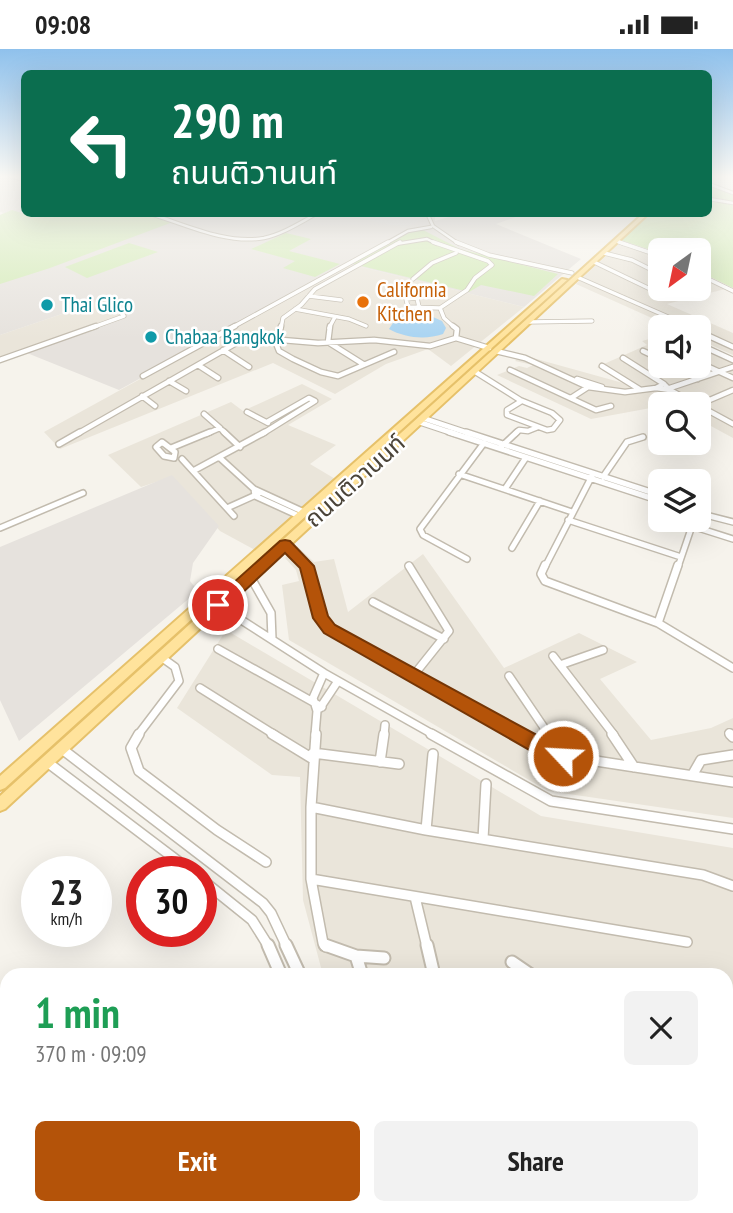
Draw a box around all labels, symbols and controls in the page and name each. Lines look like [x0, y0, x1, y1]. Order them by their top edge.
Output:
text: 09:08 [35, 8, 91, 41]
text: 290 m [171, 88, 284, 152]
icon: left [56, 98, 147, 189]
text: ถนนติวานนท์ [171, 151, 337, 193]
north arrow [648, 238, 710, 301]
map controls [648, 238, 711, 532]
place label: California Kitchen [377, 276, 446, 327]
place label: Thai Glico [61, 291, 133, 318]
marker: California Kitchen [355, 294, 371, 310]
marker: Thai Glico [39, 297, 55, 313]
button: sound [648, 315, 711, 378]
place label: Chabaa Bangkok [165, 323, 284, 350]
marker: Chabaa Bangkok [143, 329, 159, 345]
button: search [648, 392, 711, 455]
street label: ถนนติวานนท์ [298, 427, 411, 534]
button: layers [648, 469, 711, 532]
pin [188, 575, 248, 635]
icon: arrive [199, 586, 237, 624]
position arrow [526, 719, 600, 793]
speed limit sign: 30 [126, 856, 217, 947]
text: 23 [50, 869, 83, 915]
text: km/h [51, 907, 82, 930]
text: 1 min [35, 985, 120, 1040]
button: close [624, 991, 698, 1065]
text: 370 m · 09:09 [35, 1039, 147, 1068]
button: Exit [35, 1121, 360, 1201]
button: Share [374, 1121, 698, 1201]

